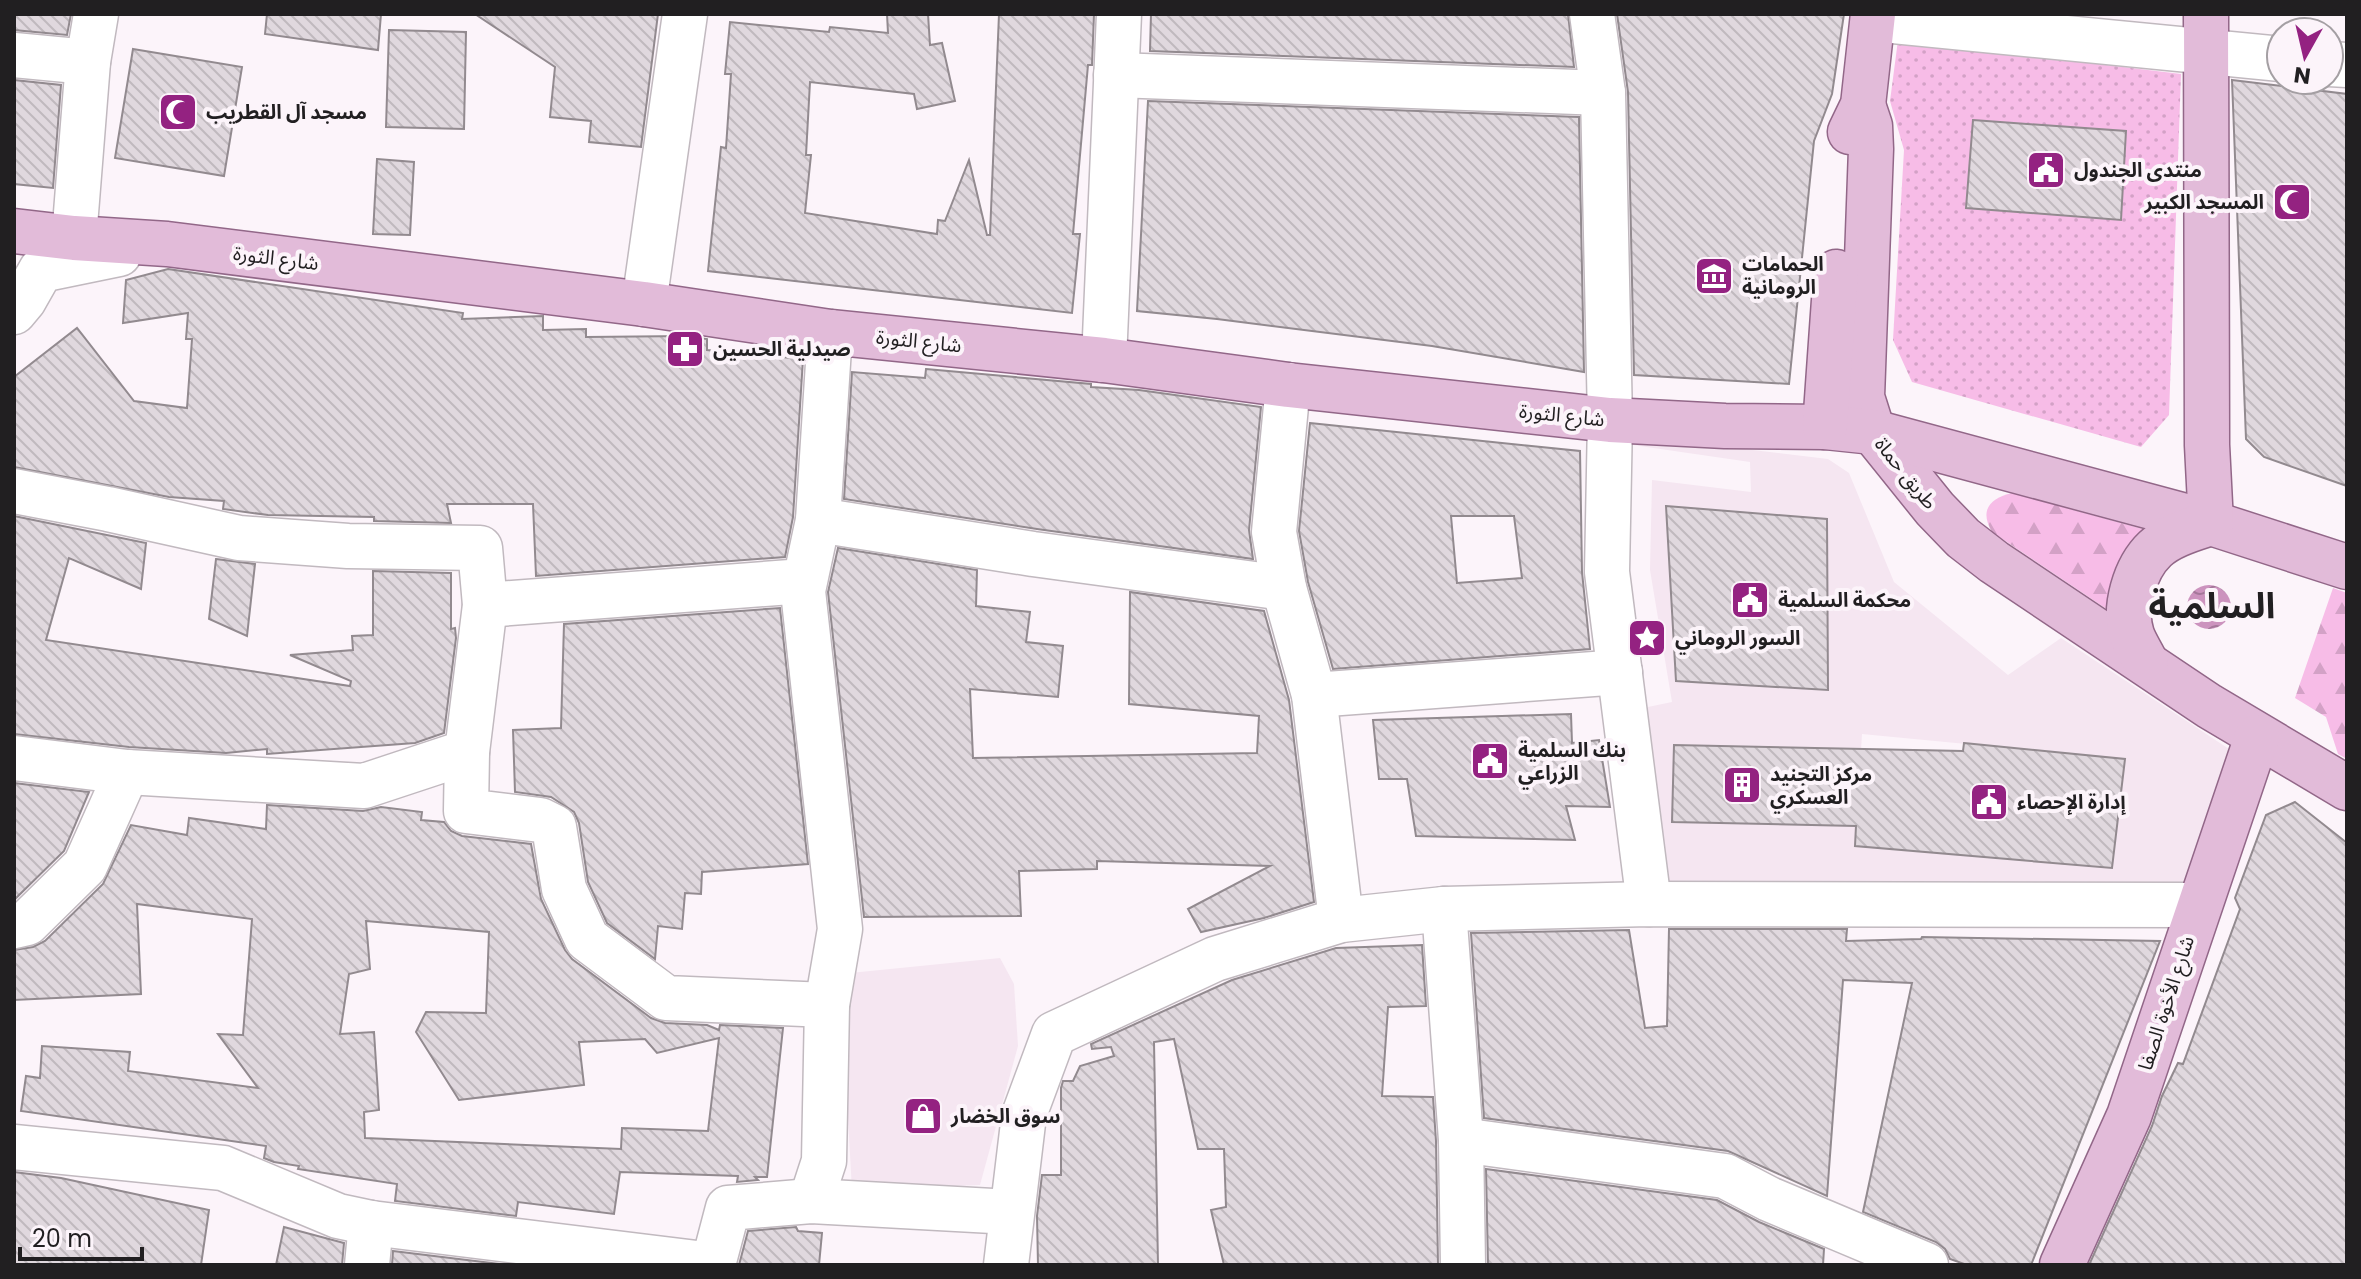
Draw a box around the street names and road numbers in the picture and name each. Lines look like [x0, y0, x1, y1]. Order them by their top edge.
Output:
street label: شارع الثورة [232, 239, 320, 278]
street label: شارع الثورة [875, 323, 963, 360]
street label: شارع الثورة [1518, 397, 1606, 434]
street label: طريق حماة [1868, 431, 1944, 515]
street label: شارع الأخوة الصفا [2131, 932, 2202, 1074]

